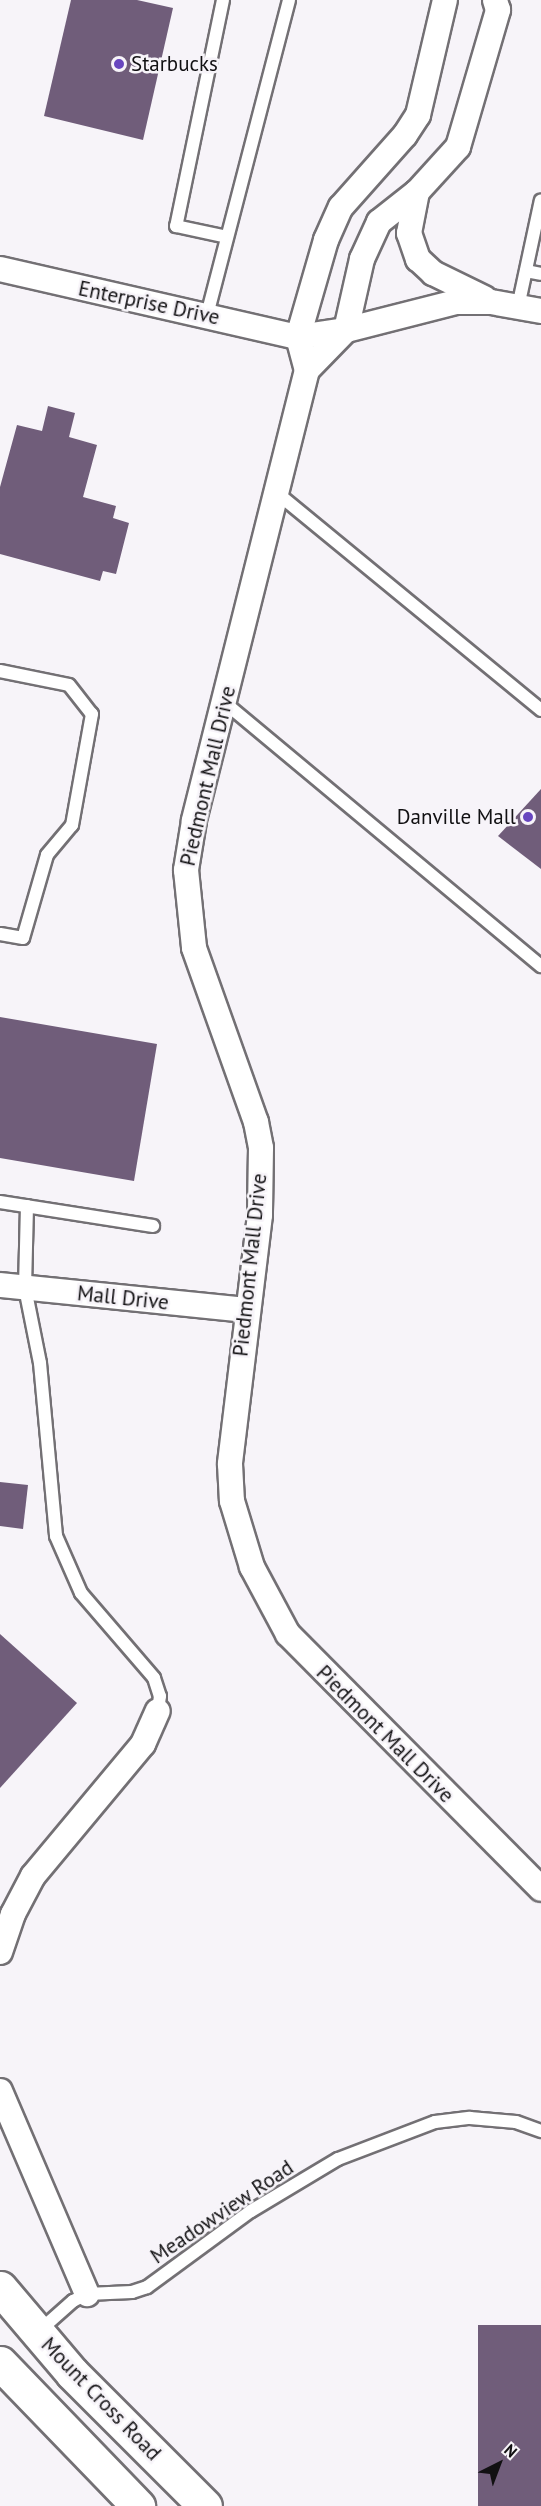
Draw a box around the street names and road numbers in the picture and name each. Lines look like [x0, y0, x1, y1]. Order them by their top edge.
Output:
street label: Enterprise Drive [76, 276, 222, 330]
street label: Piedmont Mall Drive [175, 684, 241, 868]
street label: Piedmont Mall Drive [228, 1172, 272, 1358]
street label: Mall Drive [76, 1281, 170, 1315]
street label: Piedmont Mall Drive [311, 1660, 459, 1808]
street label: Meadowview Road [146, 2155, 298, 2269]
street label: Mount Cross Road [36, 2332, 166, 2466]

